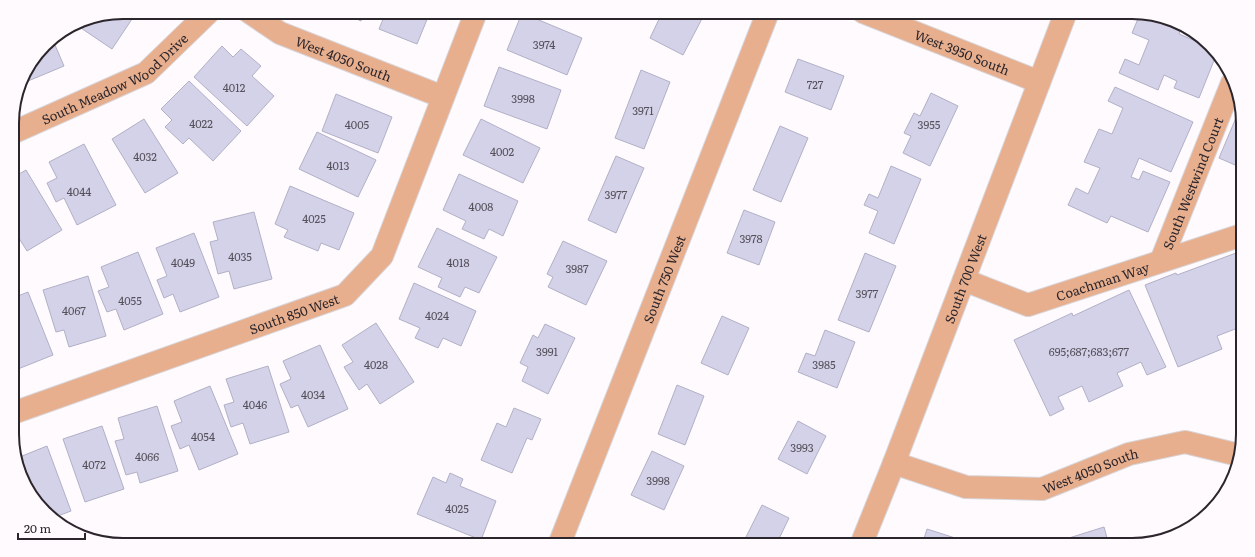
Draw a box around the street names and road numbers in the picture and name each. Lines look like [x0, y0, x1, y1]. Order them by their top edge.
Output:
street label: West 3950 South [912, 24, 1013, 79]
street label: South Meadow Wood Drive [38, 28, 192, 128]
street label: West 4050 South [293, 31, 395, 86]
street label: South Westwind Court [1157, 113, 1227, 252]
street label: South 700 West [939, 230, 990, 326]
street label: South 750 West [638, 231, 690, 326]
street label: Coachman Way [1053, 256, 1152, 305]
street label: South 850 West [246, 288, 342, 338]
street label: West 4050 South [1040, 443, 1140, 497]

